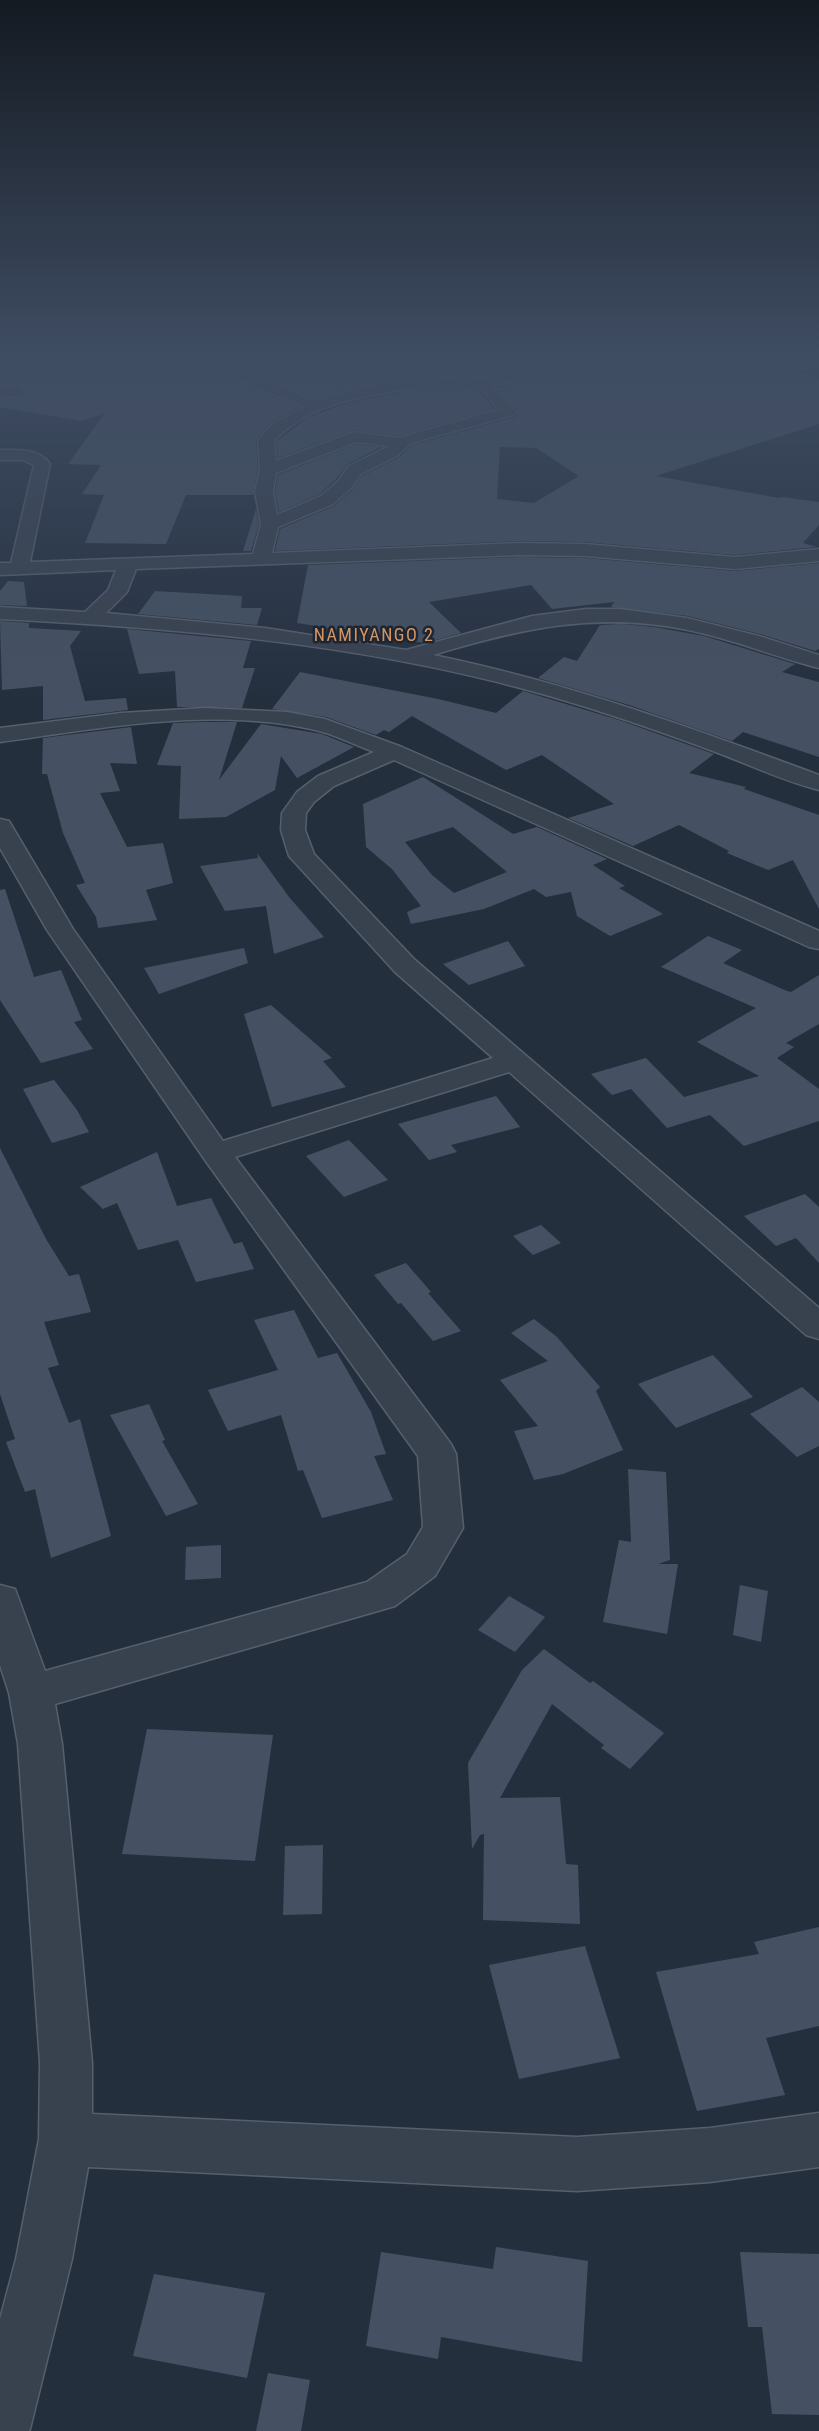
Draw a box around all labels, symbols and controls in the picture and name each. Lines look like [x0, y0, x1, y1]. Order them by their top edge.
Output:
district label: NAMIYANGO 2 [314, 625, 434, 647]

